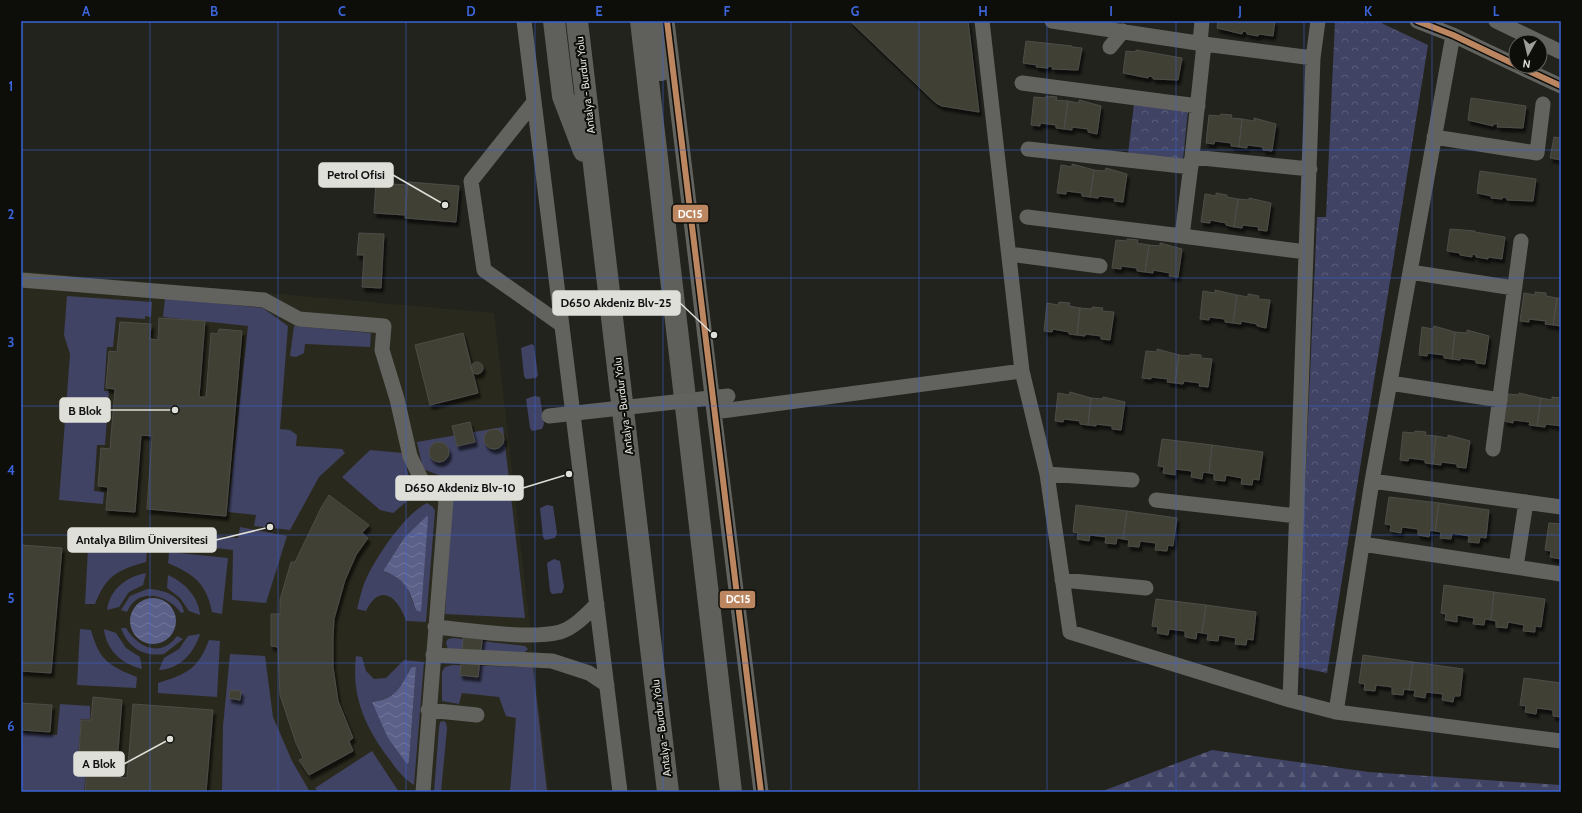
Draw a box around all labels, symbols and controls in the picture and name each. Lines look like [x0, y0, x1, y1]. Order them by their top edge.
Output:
text: A [82, 3, 91, 19]
text: B [210, 3, 218, 19]
text: C [338, 3, 346, 19]
text: D [466, 3, 476, 19]
text: E [595, 3, 603, 19]
text: F [724, 3, 731, 19]
text: G [851, 3, 860, 19]
text: H [978, 3, 988, 19]
text: I [1109, 3, 1113, 19]
text: J [1237, 3, 1242, 19]
text: K [1364, 3, 1373, 19]
text: L [1493, 3, 1500, 19]
north arrow [1508, 34, 1548, 74]
street label: Antalya - Burdur Yolu [572, 35, 598, 134]
text: N [1522, 56, 1531, 71]
text: 1 [9, 78, 13, 94]
callout: Petrol Ofisi [319, 163, 393, 187]
text: Petrol Ofisi [327, 167, 385, 182]
line badge: DC15 [672, 204, 709, 223]
text: 2 [8, 206, 15, 222]
text: DC15 [678, 207, 702, 221]
callout: D650 Akdeniz Blv-25 [553, 291, 680, 315]
text: D650 Akdeniz Blv-25 [560, 295, 672, 310]
text: 3 [7, 334, 15, 350]
street label: Antalya - Burdur Yolu [610, 356, 636, 455]
callout: B Blok [60, 398, 110, 422]
text: B Blok [68, 403, 102, 418]
text: 4 [7, 462, 15, 478]
callout: D650 Akdeniz Blv-10 [396, 476, 523, 500]
text: D650 Akdeniz Blv-10 [404, 480, 516, 495]
callout: Antalya Bilim Üniversitesi [68, 528, 216, 552]
text: Antalya Bilim Üniversitesi [76, 532, 208, 547]
text: 5 [8, 590, 15, 606]
line badge: DC15 [719, 590, 756, 609]
text: DC15 [726, 592, 750, 606]
street label: Antalya - Burdur Yolu [648, 678, 674, 777]
text: 6 [7, 718, 15, 734]
callout: A Blok [74, 752, 124, 776]
text: A Blok [82, 756, 116, 771]

